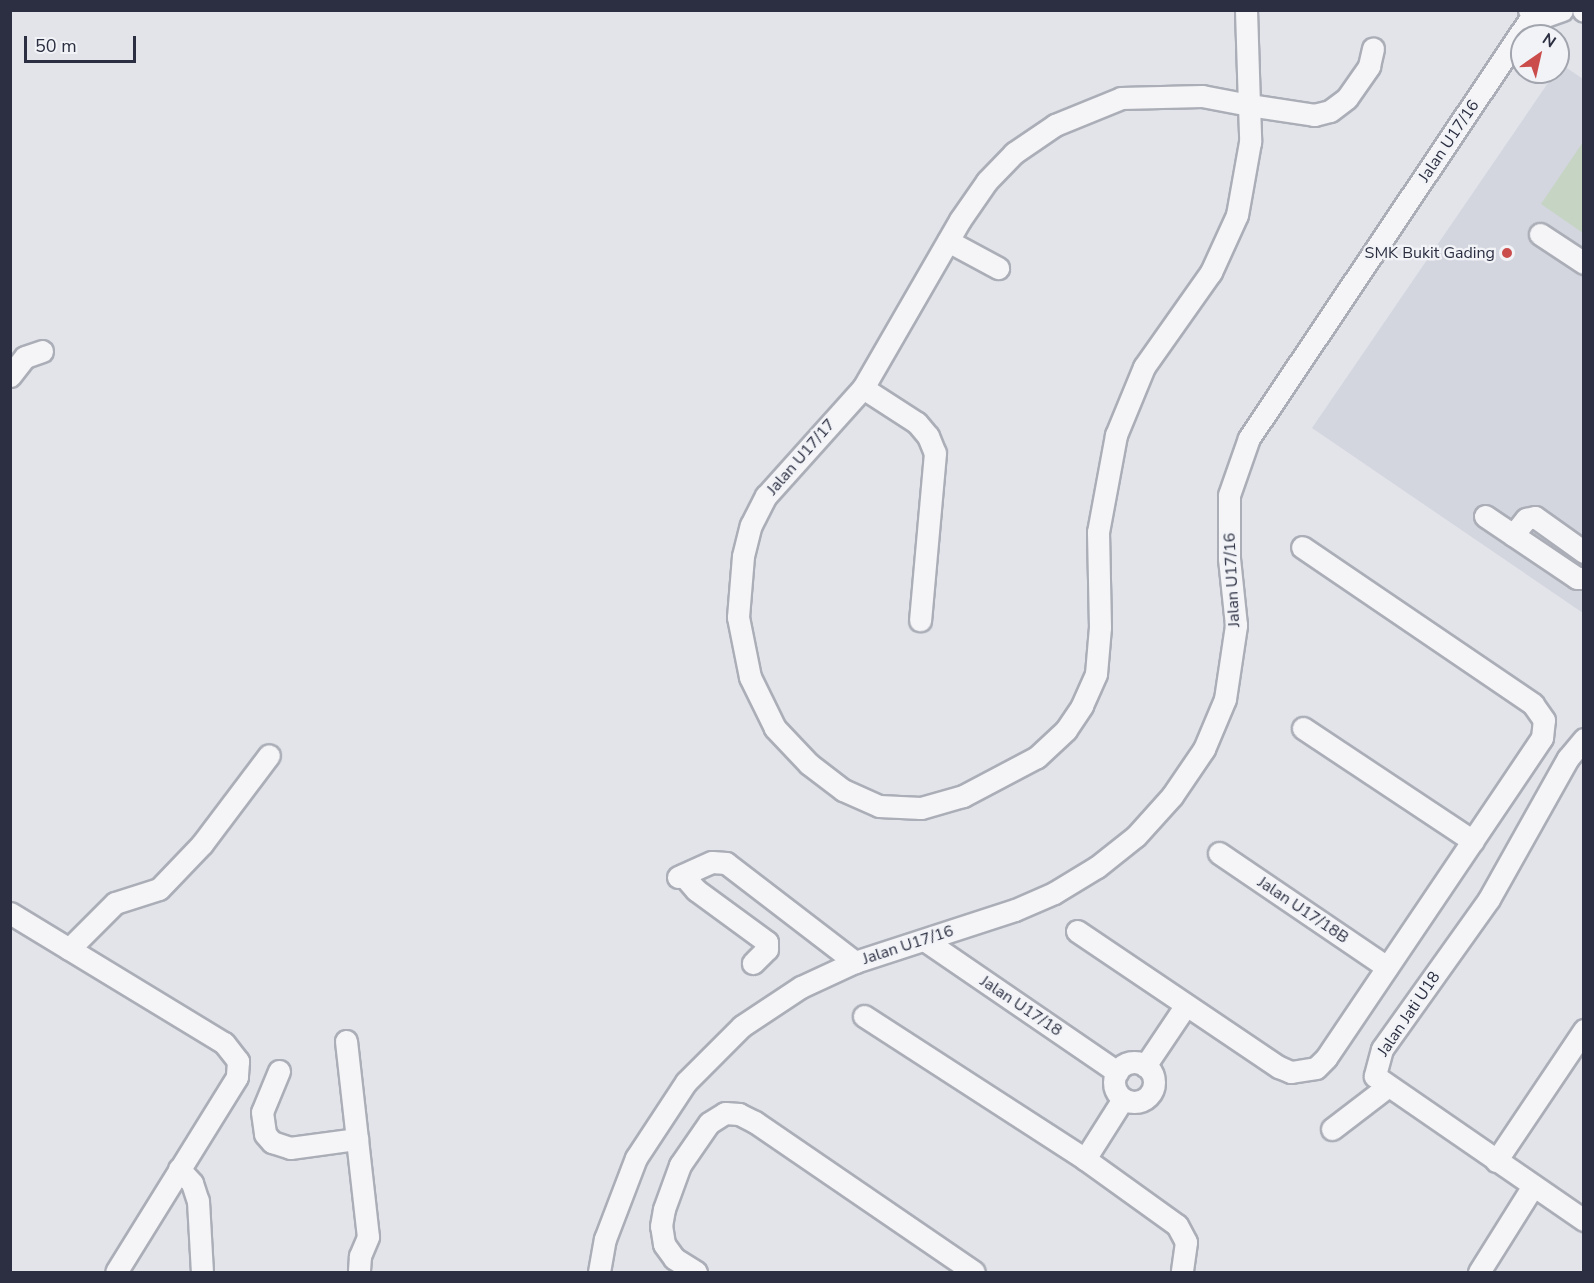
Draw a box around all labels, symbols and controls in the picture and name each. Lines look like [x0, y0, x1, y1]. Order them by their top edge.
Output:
scale bar [27, 24, 140, 62]
north arrow [1510, 24, 1570, 84]
text: N [1538, 28, 1560, 53]
text: 50 m [35, 34, 77, 58]
street label: Jalan U17/16 [1415, 96, 1483, 186]
place label: SMK Bukit Gading [1365, 243, 1495, 263]
marker: SMK Bukit Gading [1500, 246, 1514, 260]
street label: Jalan U17/17 [763, 415, 839, 499]
street label: Jalan U17/16 [1220, 532, 1244, 628]
street label: Jalan U17/18B [1254, 873, 1352, 947]
street label: Jalan U17/16 [860, 921, 956, 969]
street label: Jalan Jati U18 [1374, 968, 1444, 1060]
street label: Jalan U17/18 [976, 972, 1066, 1040]

